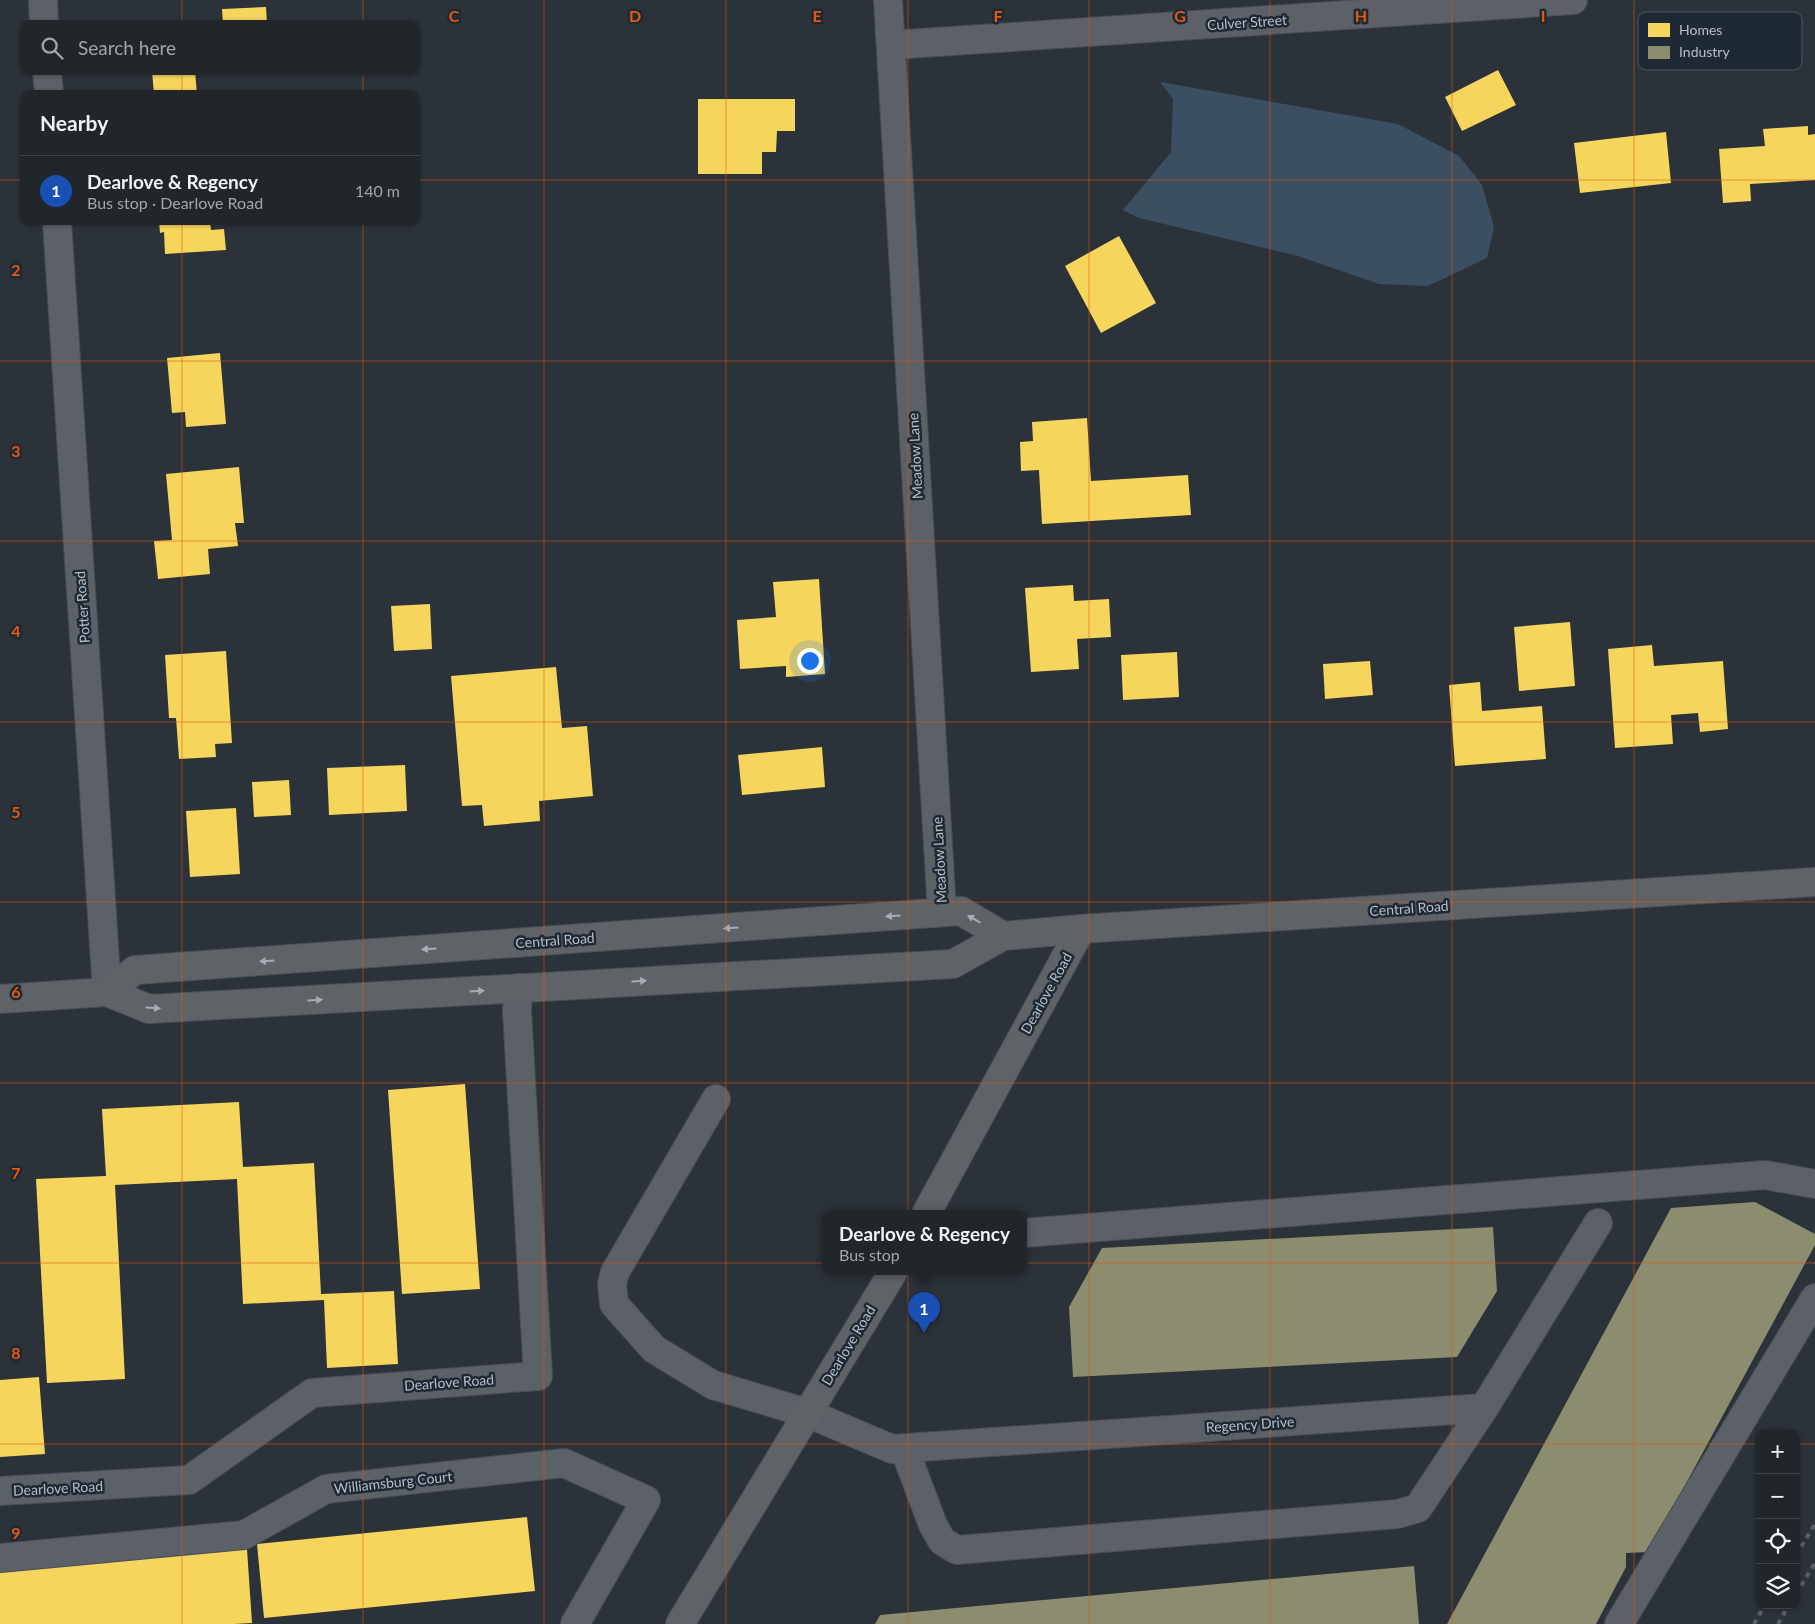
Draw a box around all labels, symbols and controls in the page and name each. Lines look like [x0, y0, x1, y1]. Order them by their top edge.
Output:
text: C [449, 6, 460, 25]
text: D [629, 6, 641, 25]
text: E [812, 6, 822, 25]
text: F [993, 6, 1003, 25]
text: G [1174, 6, 1186, 25]
text: H [1355, 6, 1367, 25]
text: I [1541, 6, 1545, 25]
street label: Culver Street [1206, 11, 1288, 33]
legend [1638, 12, 1802, 70]
search box [20, 20, 420, 75]
text: Homes [1679, 21, 1722, 38]
icon: search [38, 34, 66, 62]
text: Search here [78, 36, 176, 59]
text: Industry [1679, 43, 1730, 60]
text: Nearby [40, 110, 108, 135]
text: Dearlove & Regency [87, 170, 258, 193]
text: 1 [51, 181, 61, 200]
text: 140 m [355, 181, 400, 200]
text: Bus stop · Dearlove Road [87, 193, 263, 212]
text: 2 [11, 260, 21, 279]
street label: Meadow Lane [904, 412, 926, 500]
text: 3 [11, 441, 21, 460]
street label: Potter Road [71, 570, 93, 644]
text: 4 [11, 621, 21, 640]
your location [797, 648, 823, 674]
text: 5 [11, 802, 21, 821]
street label: Meadow Lane [928, 816, 950, 904]
street label: Central Road [1369, 897, 1449, 919]
one-way arrow [885, 912, 901, 920]
one-way arrow [967, 914, 980, 923]
one-way arrow [723, 924, 739, 932]
street label: Central Road [515, 929, 595, 951]
one-way arrow [421, 946, 437, 954]
street label: Dearlove Road [1017, 949, 1075, 1037]
one-way arrow [259, 957, 275, 965]
one-way arrow [631, 977, 647, 985]
text: 6 [11, 982, 21, 1001]
one-way arrow [469, 986, 485, 994]
one-way arrow [307, 995, 323, 1003]
one-way arrow [145, 1004, 161, 1012]
text: 7 [11, 1163, 21, 1182]
popup [822, 1210, 1027, 1275]
text: Dearlove & Regency [839, 1222, 1010, 1245]
text: Bus stop [839, 1245, 900, 1264]
pin: 1 [908, 1292, 940, 1333]
street label: Dearlove Road [818, 1302, 878, 1388]
text: 8 [11, 1343, 21, 1362]
street label: Dearlove Road [403, 1370, 495, 1394]
street label: Regency Drive [1205, 1412, 1295, 1436]
map controls [1755, 1429, 1800, 1609]
button: + [1755, 1429, 1800, 1474]
street label: Williamsburg Court [333, 1467, 453, 1497]
button: − [1755, 1474, 1800, 1519]
street label: Dearlove Road [13, 1477, 103, 1499]
button: locate [1755, 1519, 1800, 1564]
text: 9 [11, 1523, 21, 1542]
button: layers [1755, 1564, 1800, 1609]

